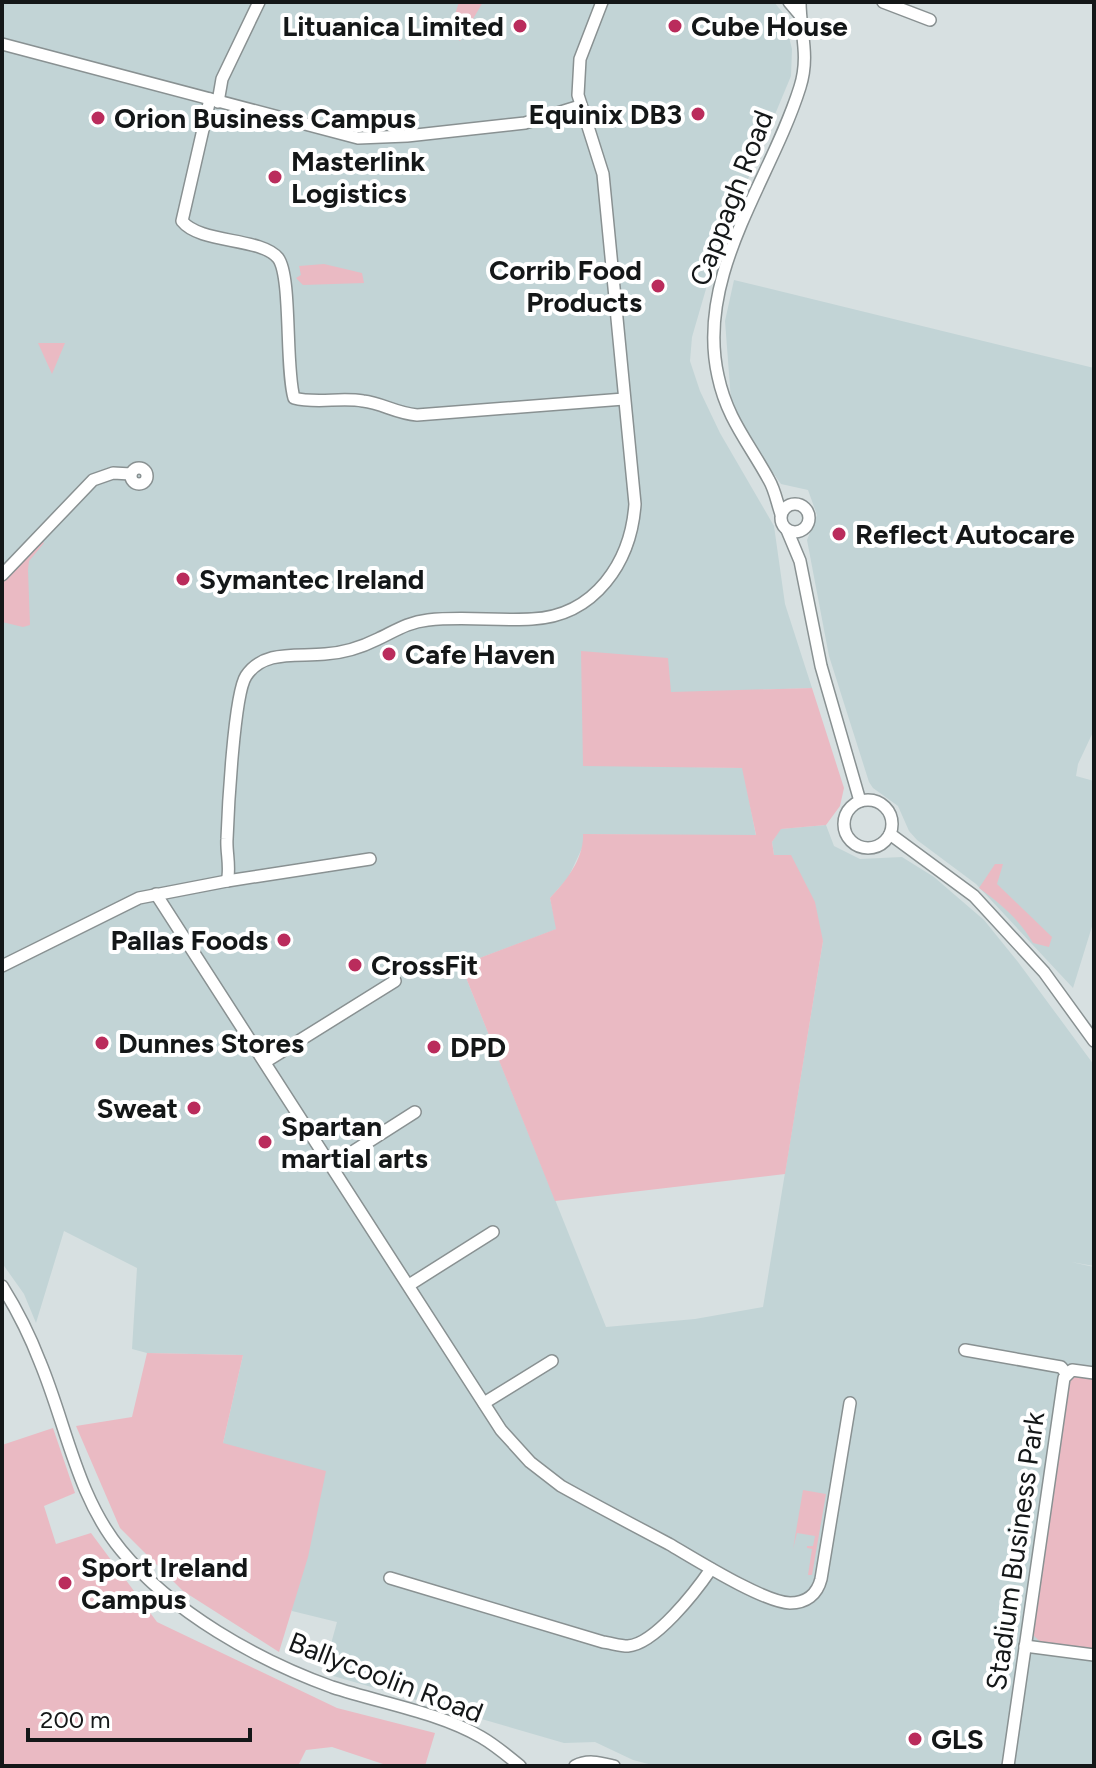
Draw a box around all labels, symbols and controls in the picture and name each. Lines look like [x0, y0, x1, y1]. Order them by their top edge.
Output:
place label: Lituanica Limited [282, 9, 504, 43]
place label: Cube House [691, 9, 848, 43]
marker: Lituanica Limited [511, 17, 529, 35]
marker: Cube House [666, 17, 684, 35]
place label: Equinix DB3 [528, 97, 682, 131]
place label: Orion Business Campus [114, 101, 416, 135]
street label: Cappagh Road [682, 105, 780, 291]
marker: Equinix DB3 [689, 105, 707, 123]
marker: Orion Business Campus [89, 109, 107, 127]
place label: Masterlink Logistics [291, 144, 425, 210]
marker: Masterlink Logistics [266, 168, 284, 186]
place label: Corrib Food Products [489, 253, 642, 319]
marker: Corrib Food Products [649, 277, 667, 295]
place label: Reflect Autocare [855, 517, 1075, 551]
marker: Reflect Autocare [830, 525, 848, 543]
place label: Symantec Ireland [199, 562, 424, 596]
marker: Symantec Ireland [174, 570, 192, 588]
place label: Cafe Haven [405, 637, 555, 671]
marker: Cafe Haven [380, 645, 398, 663]
place label: Pallas Foods [111, 923, 268, 957]
marker: Pallas Foods [275, 931, 293, 949]
place label: CrossFit [371, 948, 478, 982]
marker: CrossFit [346, 956, 364, 974]
place label: Dunnes Stores [118, 1026, 304, 1060]
place label: DPD [450, 1030, 506, 1064]
marker: Dunnes Stores [93, 1034, 111, 1052]
marker: DPD [425, 1038, 443, 1056]
place label: Sweat [96, 1091, 178, 1125]
marker: Sweat [185, 1099, 203, 1117]
place label: Spartan martial arts [281, 1109, 428, 1175]
marker: Spartan martial arts [256, 1133, 274, 1151]
street label: Stadium Business Park [979, 1409, 1051, 1692]
place label: Sport Ireland Campus [81, 1550, 248, 1616]
marker: Sport Ireland Campus [56, 1574, 74, 1592]
street label: Ballycoolin Road [284, 1624, 488, 1730]
scale bar [28, 1692, 250, 1742]
text: 200 m [40, 1705, 111, 1734]
place label: GLS [931, 1722, 984, 1756]
marker: GLS [906, 1730, 924, 1748]

